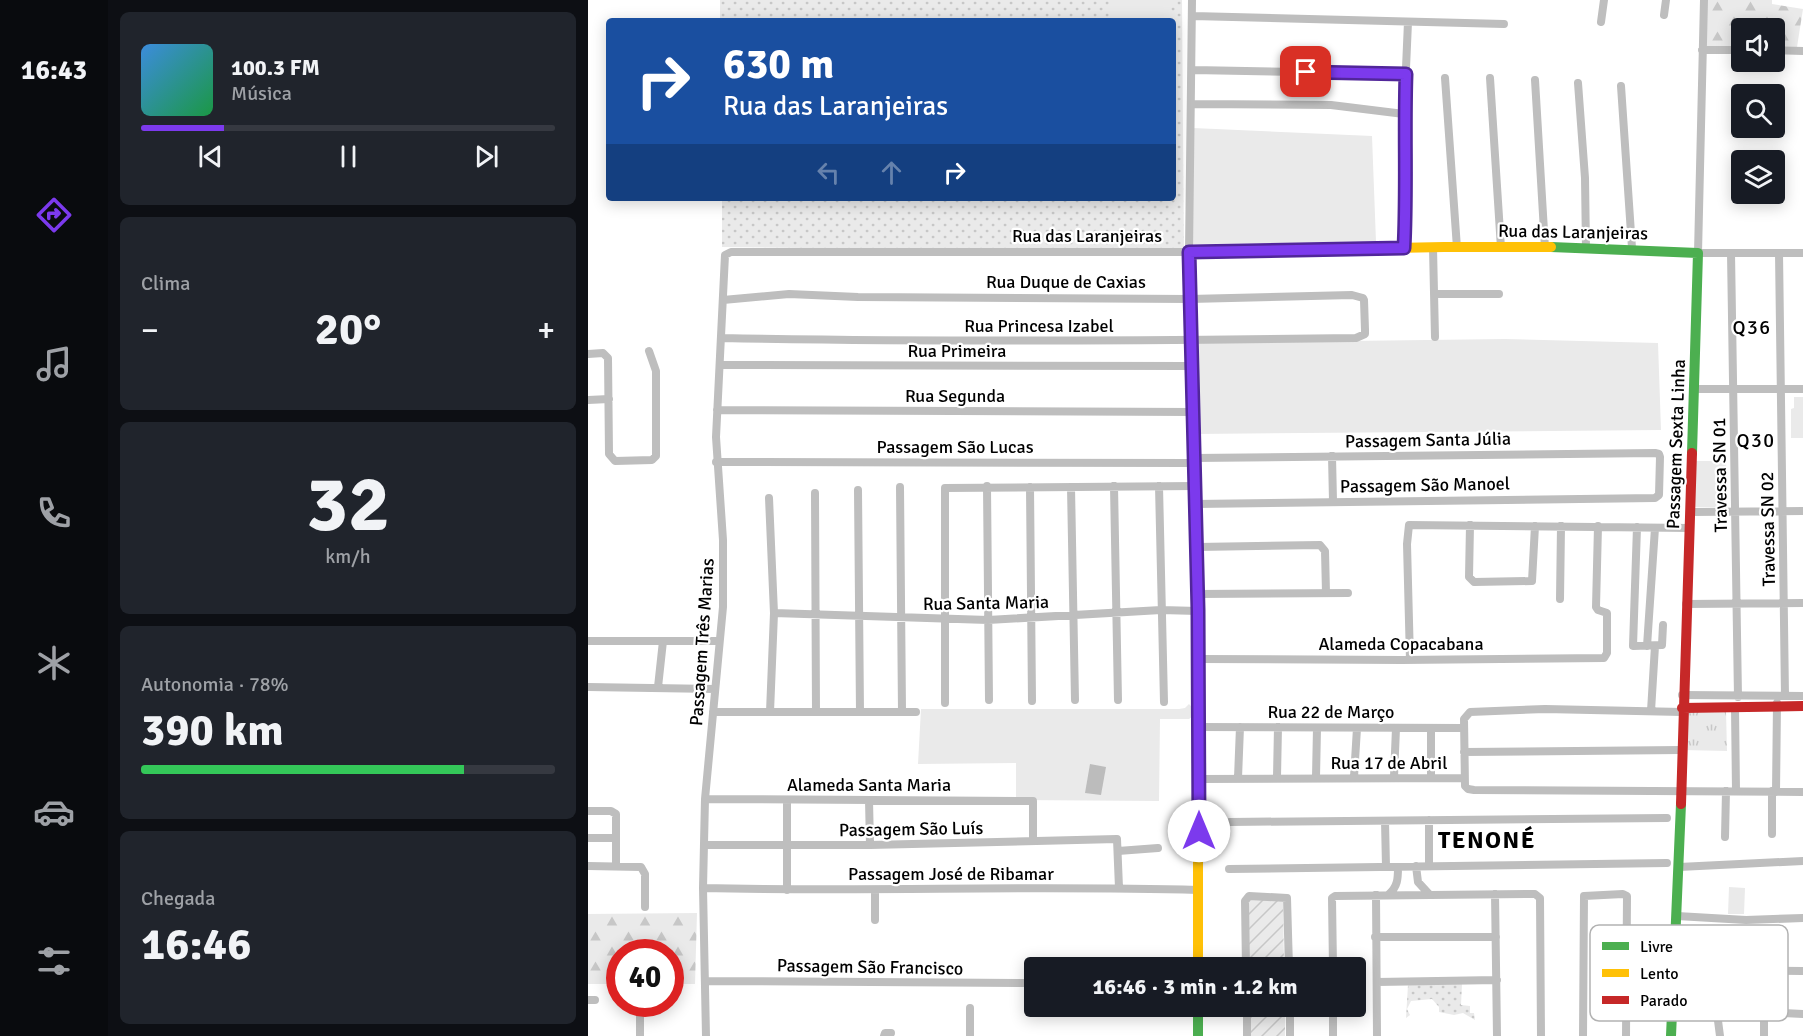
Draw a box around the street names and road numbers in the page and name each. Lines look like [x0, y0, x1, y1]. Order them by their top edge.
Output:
street label: Rua das Laranjeiras [1498, 220, 1648, 244]
street label: Rua das Laranjeiras [1012, 225, 1162, 247]
street label: Rua Duque de Caxias [986, 271, 1146, 293]
street label: Rua Princesa Izabel [964, 315, 1114, 337]
street label: Rua Primeira [908, 340, 1006, 362]
street label: Passagem Sexta Linha [1662, 359, 1690, 529]
street label: Rua Segunda [905, 385, 1005, 407]
street label: Travessa SN 01 [1708, 417, 1732, 533]
street label: Passagem Santa Júlia [1345, 428, 1511, 452]
street label: Passagem São Lucas [876, 436, 1034, 458]
street label: Travessa SN 02 [1756, 471, 1780, 587]
street label: Passagem São Manoel [1340, 473, 1510, 497]
street label: Passagem Três Marias [685, 557, 719, 727]
street label: Rua Santa Maria [923, 591, 1049, 615]
street label: Alameda Copacabana [1318, 633, 1484, 655]
street label: Rua 22 de Março [1268, 701, 1394, 723]
street label: Rua 17 de Abril [1331, 752, 1447, 774]
street label: Alameda Santa Maria [787, 774, 951, 796]
street label: Passagem São Luís [839, 817, 984, 841]
street label: Passagem José de Ribamar [848, 863, 1054, 885]
street label: Passagem São Francisco [777, 954, 963, 980]

